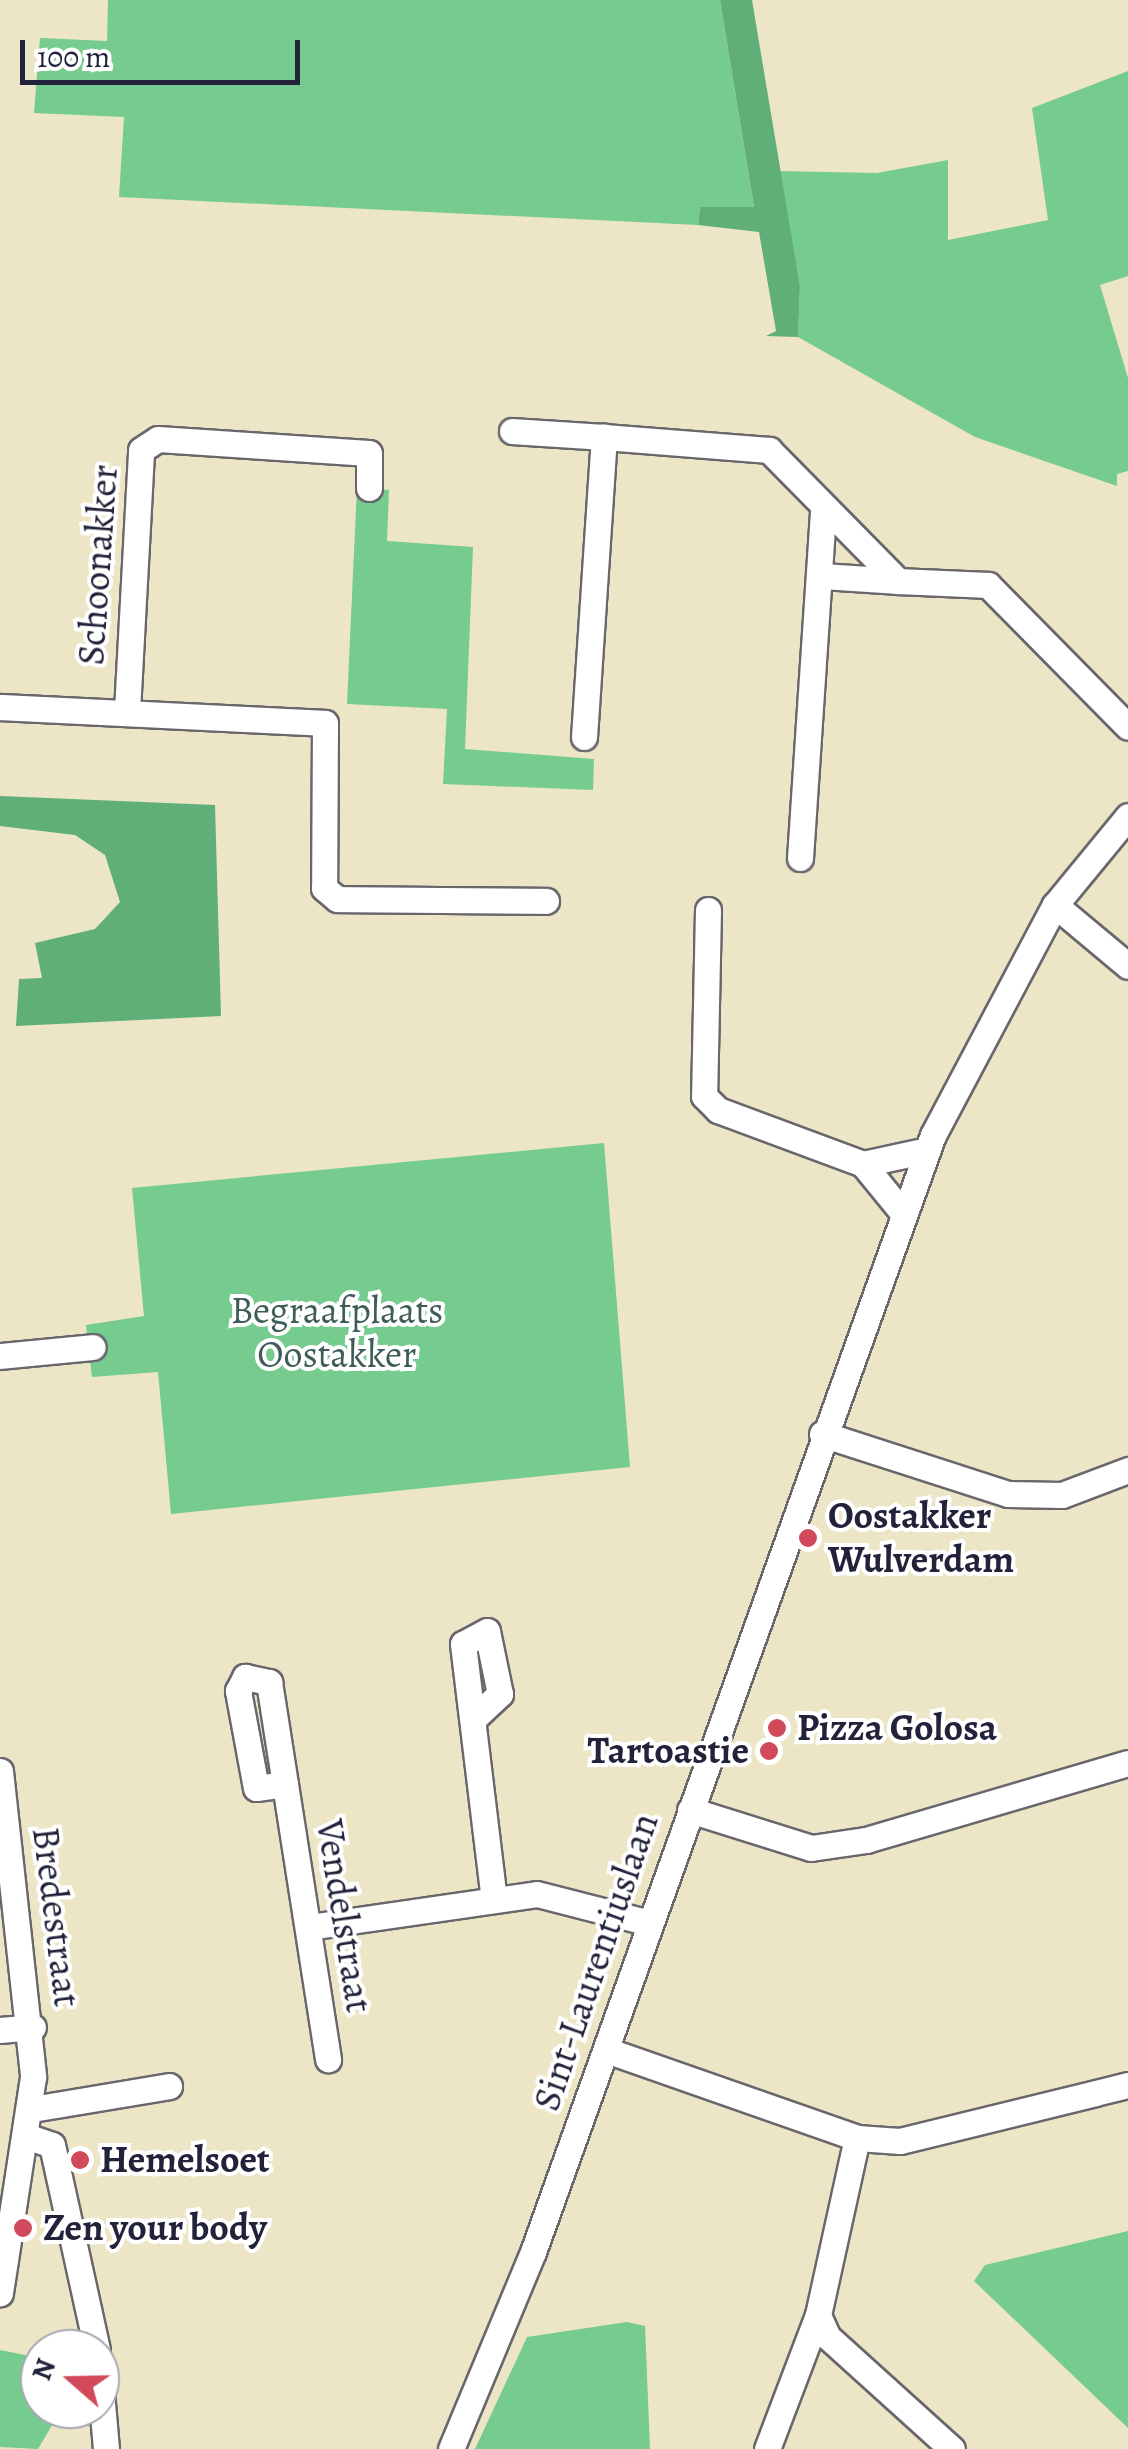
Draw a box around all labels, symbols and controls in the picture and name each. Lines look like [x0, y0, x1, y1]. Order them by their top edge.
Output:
scale bar [25, 20, 305, 82]
text: 100 m [37, 37, 110, 77]
street label: Schoonakker [68, 463, 128, 667]
park label: Begraafplaats Oostakker [231, 1288, 443, 1378]
place label: Oostakker Wulverdam [828, 1493, 1014, 1582]
marker: Oostakker Wulverdam [797, 1527, 819, 1549]
place label: Pizza Golosa [797, 1705, 997, 1751]
marker: Pizza Golosa [766, 1717, 788, 1739]
place label: Tartoastie [588, 1728, 749, 1774]
marker: Tartoastie [758, 1740, 780, 1762]
street label: Sint-Laurentiuslaan [524, 1807, 668, 2117]
street label: Vendelstraat [306, 1816, 382, 2016]
street label: Bredestraat [22, 1824, 90, 2010]
place label: Hemelsoet [100, 2137, 270, 2183]
marker: Hemelsoet [69, 2149, 91, 2171]
place label: Zen your body [43, 2205, 267, 2251]
marker: Zen your body [12, 2217, 34, 2239]
north arrow [20, 2329, 120, 2429]
text: N [22, 2353, 65, 2386]

